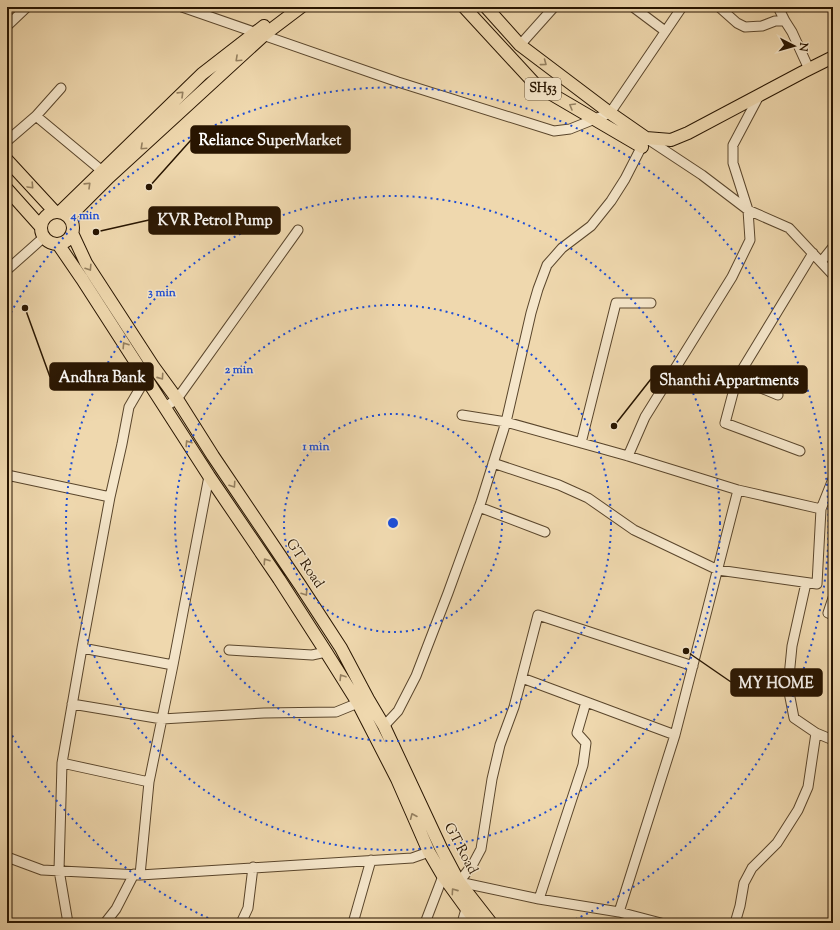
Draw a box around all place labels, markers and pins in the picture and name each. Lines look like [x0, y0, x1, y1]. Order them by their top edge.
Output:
callout: Reliance SuperMarket [191, 126, 350, 153]
callout: KVR Petrol Pump [149, 207, 280, 234]
callout: Andhra Bank [50, 363, 153, 390]
callout: Shanthi Appartments [651, 366, 807, 393]
centre of rings [386, 516, 400, 530]
callout: MY HOME [731, 669, 822, 696]

